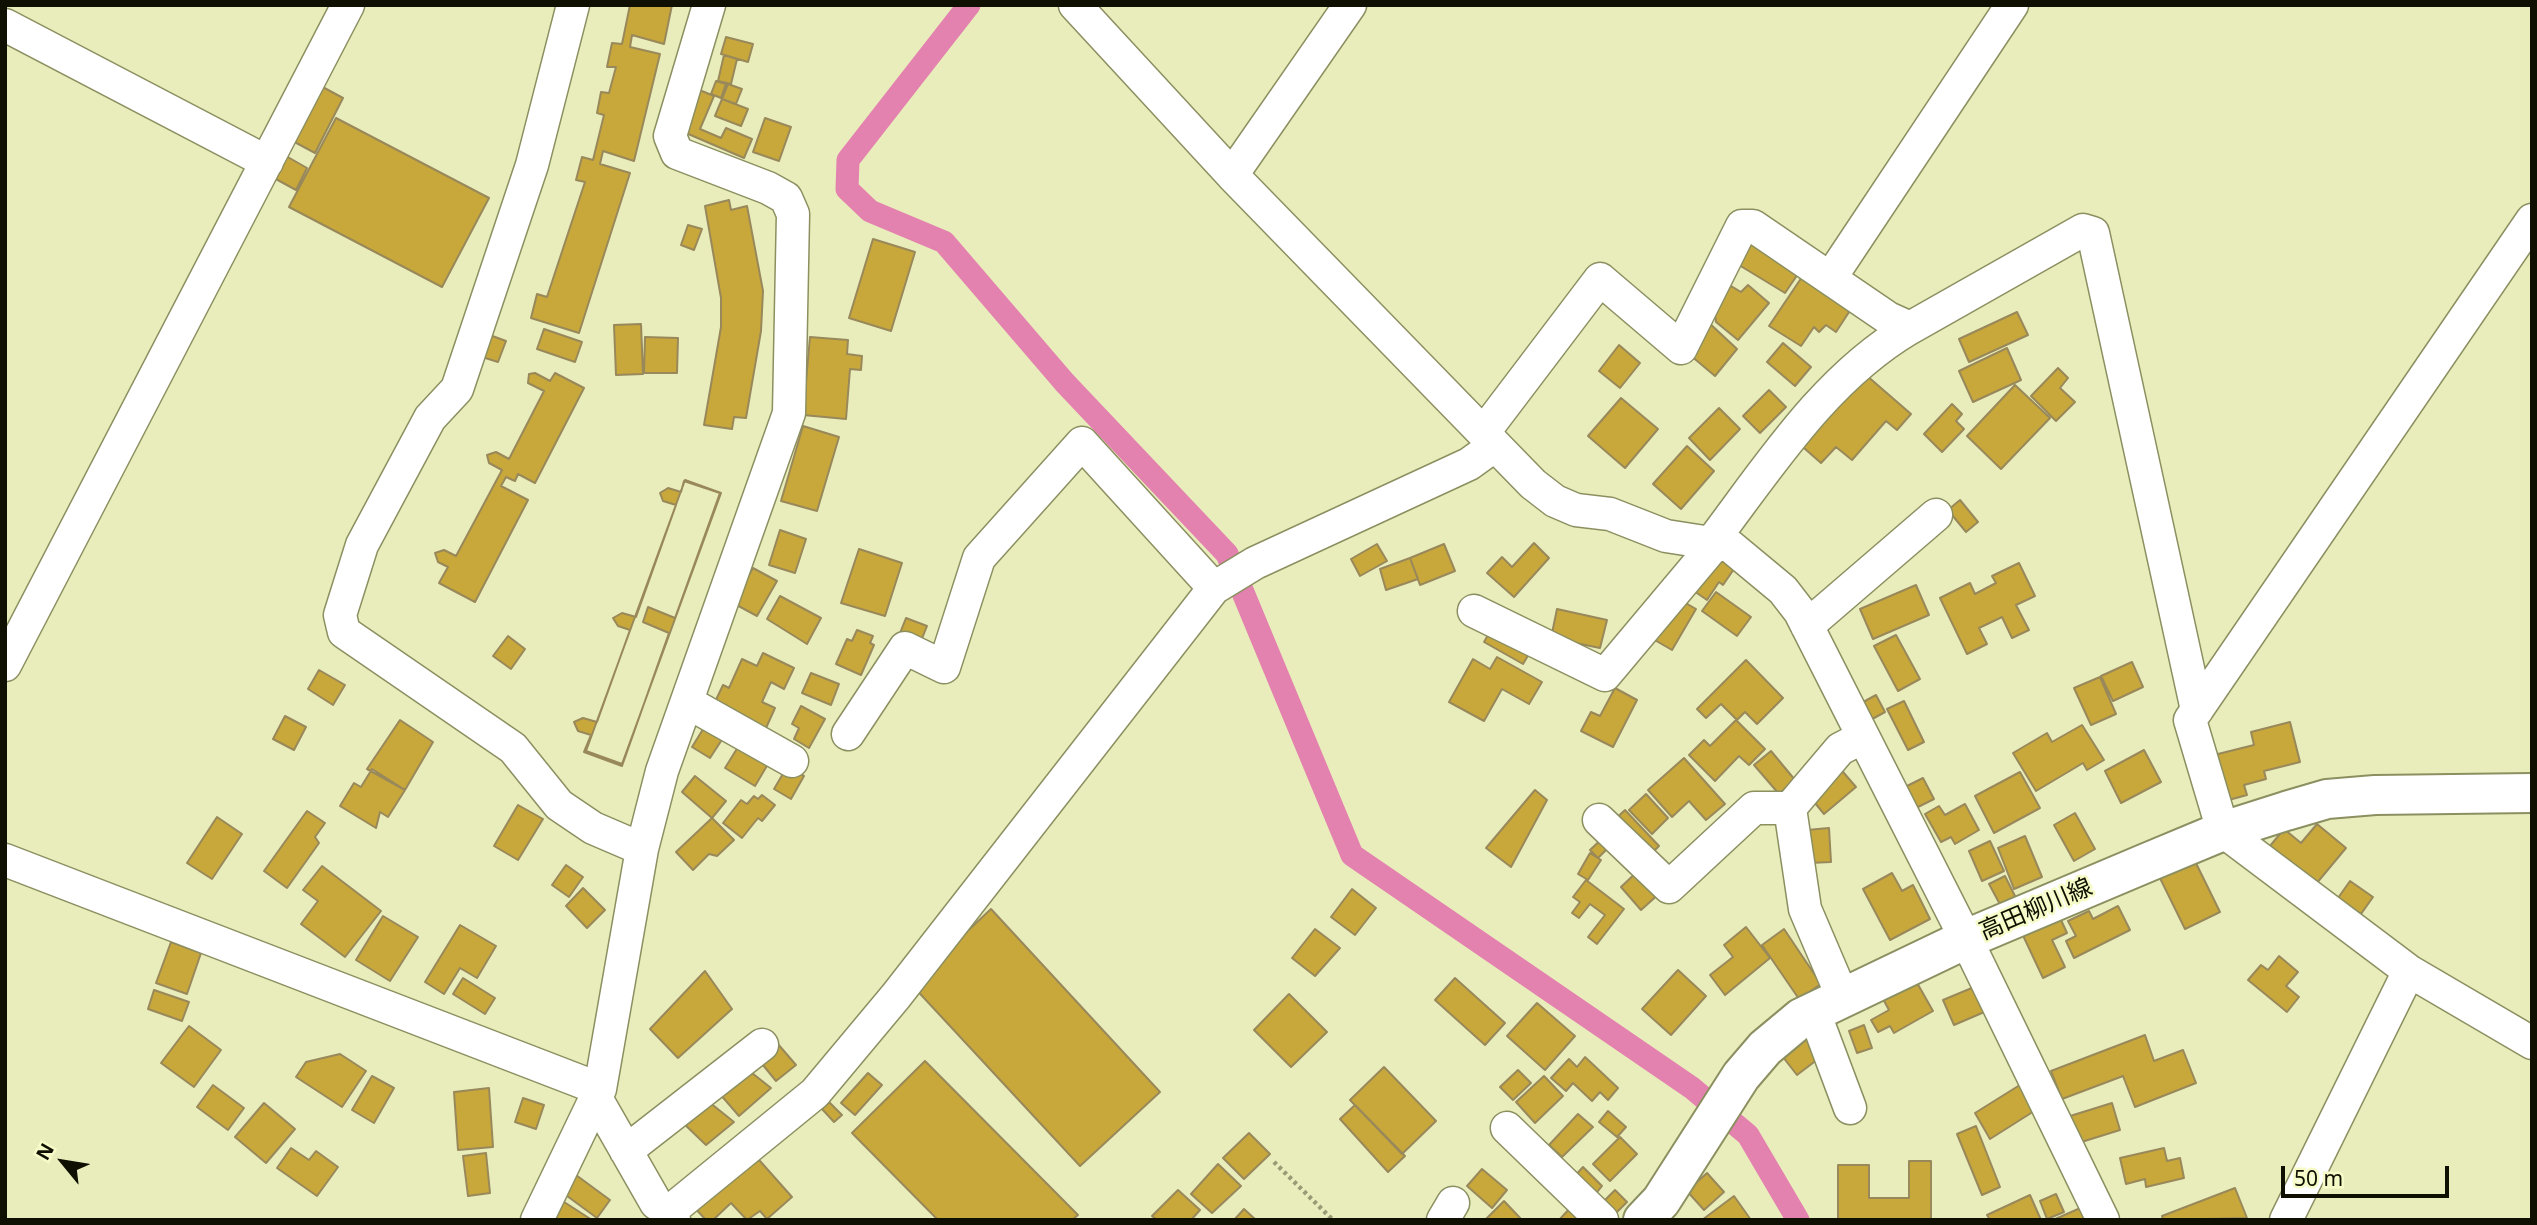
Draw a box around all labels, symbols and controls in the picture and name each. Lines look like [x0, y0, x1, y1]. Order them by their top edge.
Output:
street label: 高田柳川線 [1975, 873, 2097, 947]
north arrow [28, 1127, 98, 1197]
text: N [30, 1138, 60, 1165]
scale bar [2285, 1152, 2453, 1196]
text: 50 m [2294, 1164, 2343, 1192]

